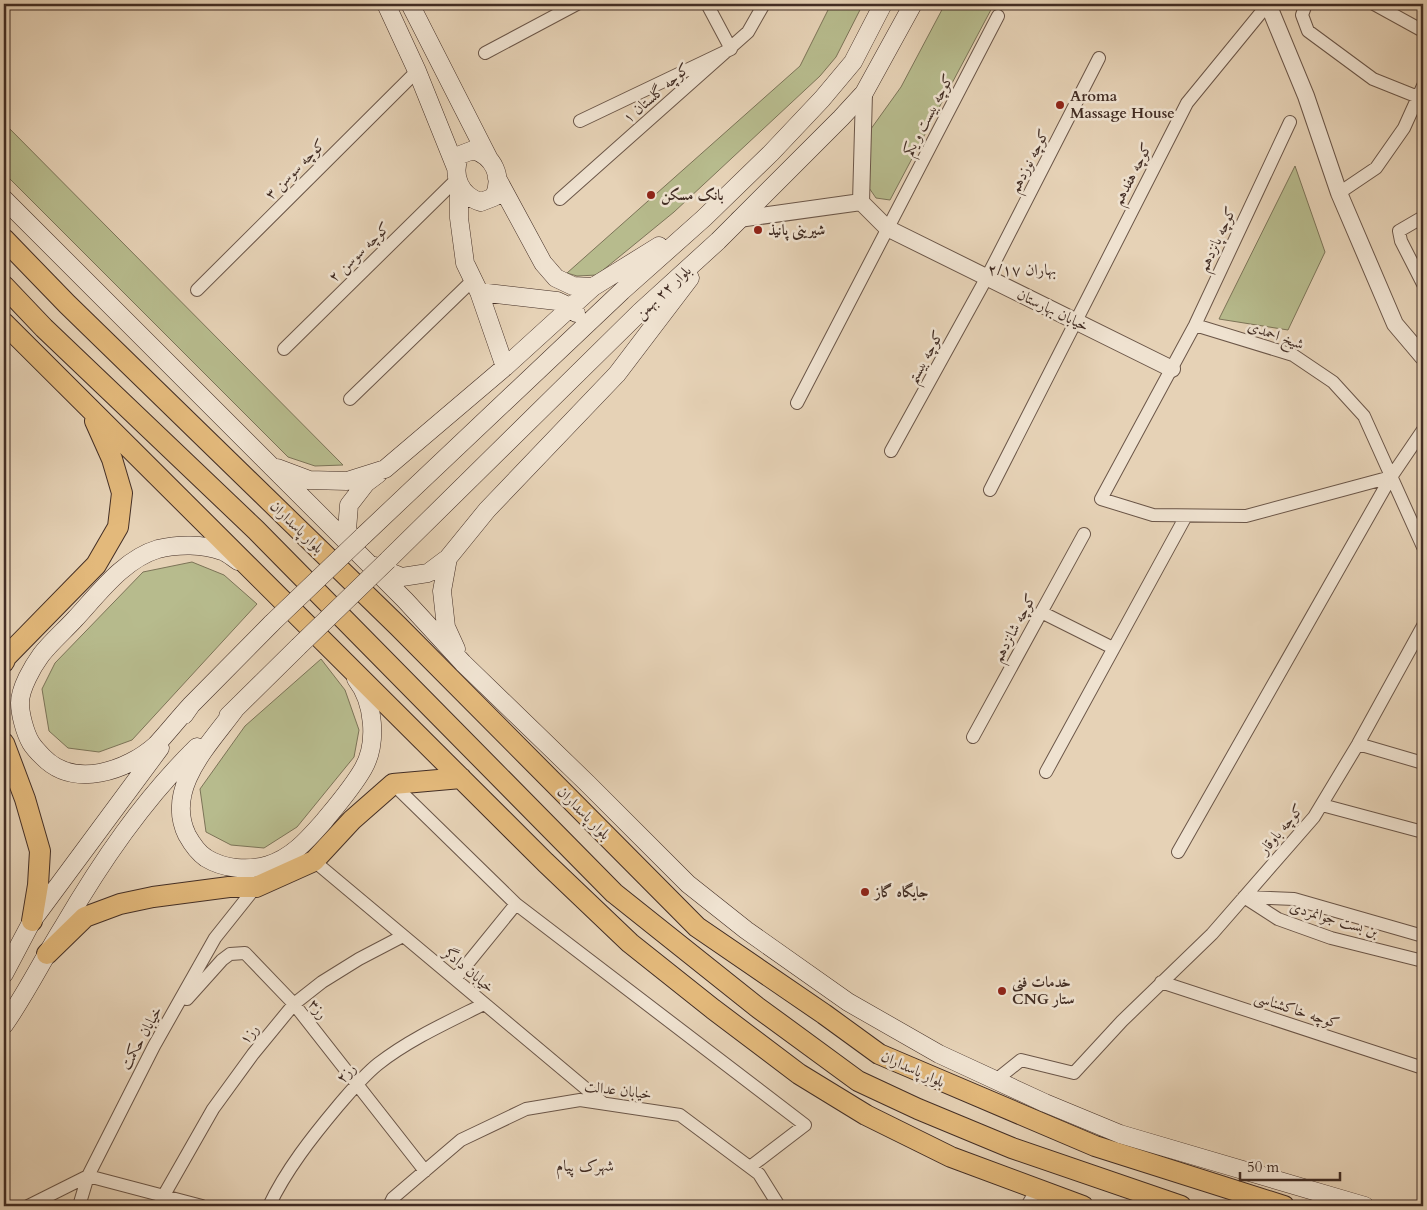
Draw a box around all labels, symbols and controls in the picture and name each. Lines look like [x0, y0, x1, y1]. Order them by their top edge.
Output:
street label: کوچه گلستان ۱ [618, 58, 694, 128]
street label: کوچه بیست و یکم [898, 71, 962, 161]
place label: Aroma Massage House [1070, 86, 1175, 123]
marker: Aroma Massage House [1054, 99, 1066, 111]
street label: کوچه نوزدهم [1004, 126, 1057, 198]
street label: کوچه سوسن ۳ [260, 134, 330, 204]
street label: کوچه هفدهم [1108, 139, 1160, 211]
place label: بانک مسکن [661, 185, 724, 206]
marker: بانک مسکن [645, 189, 657, 201]
street label: کوچه پانزدهم [1193, 203, 1244, 276]
street label: کوچه سوسن ۲ [324, 218, 395, 287]
place label: شیرینی پانیذ [768, 220, 825, 241]
marker: شیرینی پانیذ [752, 224, 764, 236]
district label: ۲/۱۷ بهاران [988, 259, 1056, 281]
street label: بلوار ۲۲ بهمن [630, 261, 696, 323]
street label: خیابان بهارستان [1014, 284, 1092, 336]
street label: شیخ احمدی [1244, 316, 1307, 358]
street label: کوچه بیستم [902, 327, 952, 390]
street label: بلوار پاسداران [265, 496, 328, 559]
street label: کوچه شانزدهم [987, 590, 1044, 668]
street label: بلوار پاسداران [552, 782, 615, 845]
street label: کوچه باوقار [1253, 800, 1309, 861]
place label: جایگاه گاز [873, 882, 928, 902]
marker: جایگاه گاز [859, 886, 871, 898]
street label: بن بست جوانمردی [1287, 896, 1381, 942]
street label: خیابان دادگر [438, 942, 499, 997]
place label: خدمات فنی‌ CNG ستار [1012, 972, 1075, 1009]
marker: خدمات فنی‌ CNG ستار [996, 985, 1008, 997]
street label: کوچه خاکشناسی [1252, 987, 1342, 1034]
street label: رز۳ [304, 995, 332, 1023]
street label: خیابان حکمت [115, 1003, 167, 1073]
street label: رز۱ [235, 1020, 263, 1048]
street label: بلوار پاسداران [878, 1046, 948, 1093]
street label: رز۲ [332, 1059, 360, 1087]
street label: خیابان عدالت [583, 1076, 653, 1104]
scale bar [1240, 1150, 1340, 1182]
district label: شهرک پیام [556, 1155, 614, 1180]
text: 50 m [1247, 1157, 1279, 1177]

